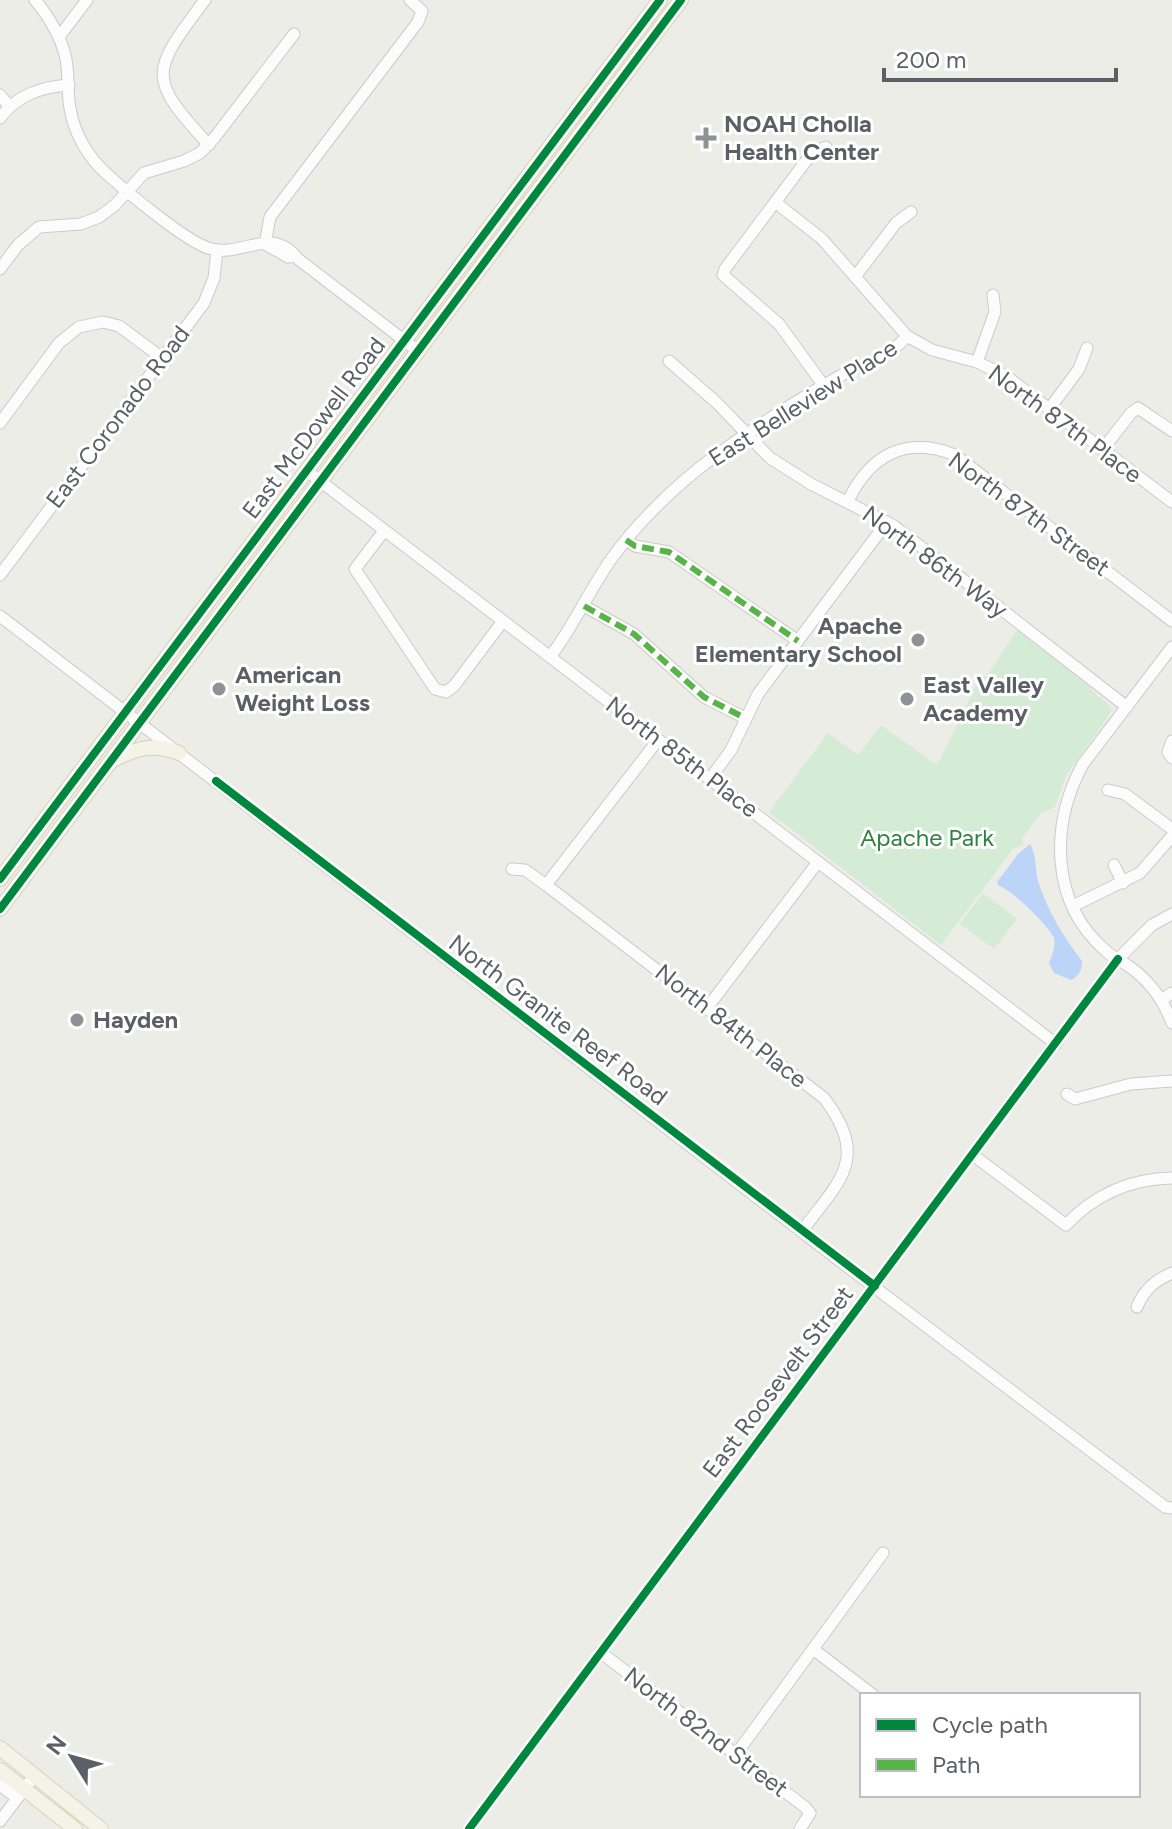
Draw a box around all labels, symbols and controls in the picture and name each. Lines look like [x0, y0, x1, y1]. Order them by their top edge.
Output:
scale bar [884, 32, 1116, 82]
text: 200 m [896, 45, 967, 74]
place label: NOAH Cholla Health Center [724, 109, 879, 166]
marker: NOAH Cholla Health Center [695, 127, 717, 149]
street label: East Coronado Road [40, 320, 196, 514]
street label: East McDowell Road [236, 331, 391, 524]
street label: East Belleview Place [703, 333, 902, 472]
street label: North 87th Place [983, 358, 1148, 489]
street label: North 87th Street [943, 445, 1116, 582]
street label: North 86th Way [857, 499, 1014, 624]
place label: Apache Elementary School [695, 611, 902, 668]
marker: Apache Elementary School [909, 631, 927, 649]
place label: American Weight Loss [235, 660, 370, 717]
place label: East Valley Academy [923, 670, 1044, 727]
marker: American Weight Loss [210, 680, 228, 698]
street label: North 85th Place [600, 690, 764, 823]
marker: East Valley Academy [898, 690, 916, 708]
park label: Apache Park [860, 823, 994, 852]
street label: North Granite Reef Road [443, 928, 673, 1111]
street label: North 84th Place [650, 957, 813, 1094]
place label: Hayden [93, 1005, 178, 1034]
marker: Hayden [68, 1011, 86, 1029]
street label: East Roosevelt Street [696, 1280, 859, 1483]
street label: North 82nd Street [619, 1661, 794, 1803]
legend [860, 1693, 1140, 1797]
text: Cycle path [932, 1710, 1048, 1739]
north arrow [32, 1717, 112, 1797]
text: N [41, 1730, 72, 1760]
text: Path [932, 1750, 980, 1779]

